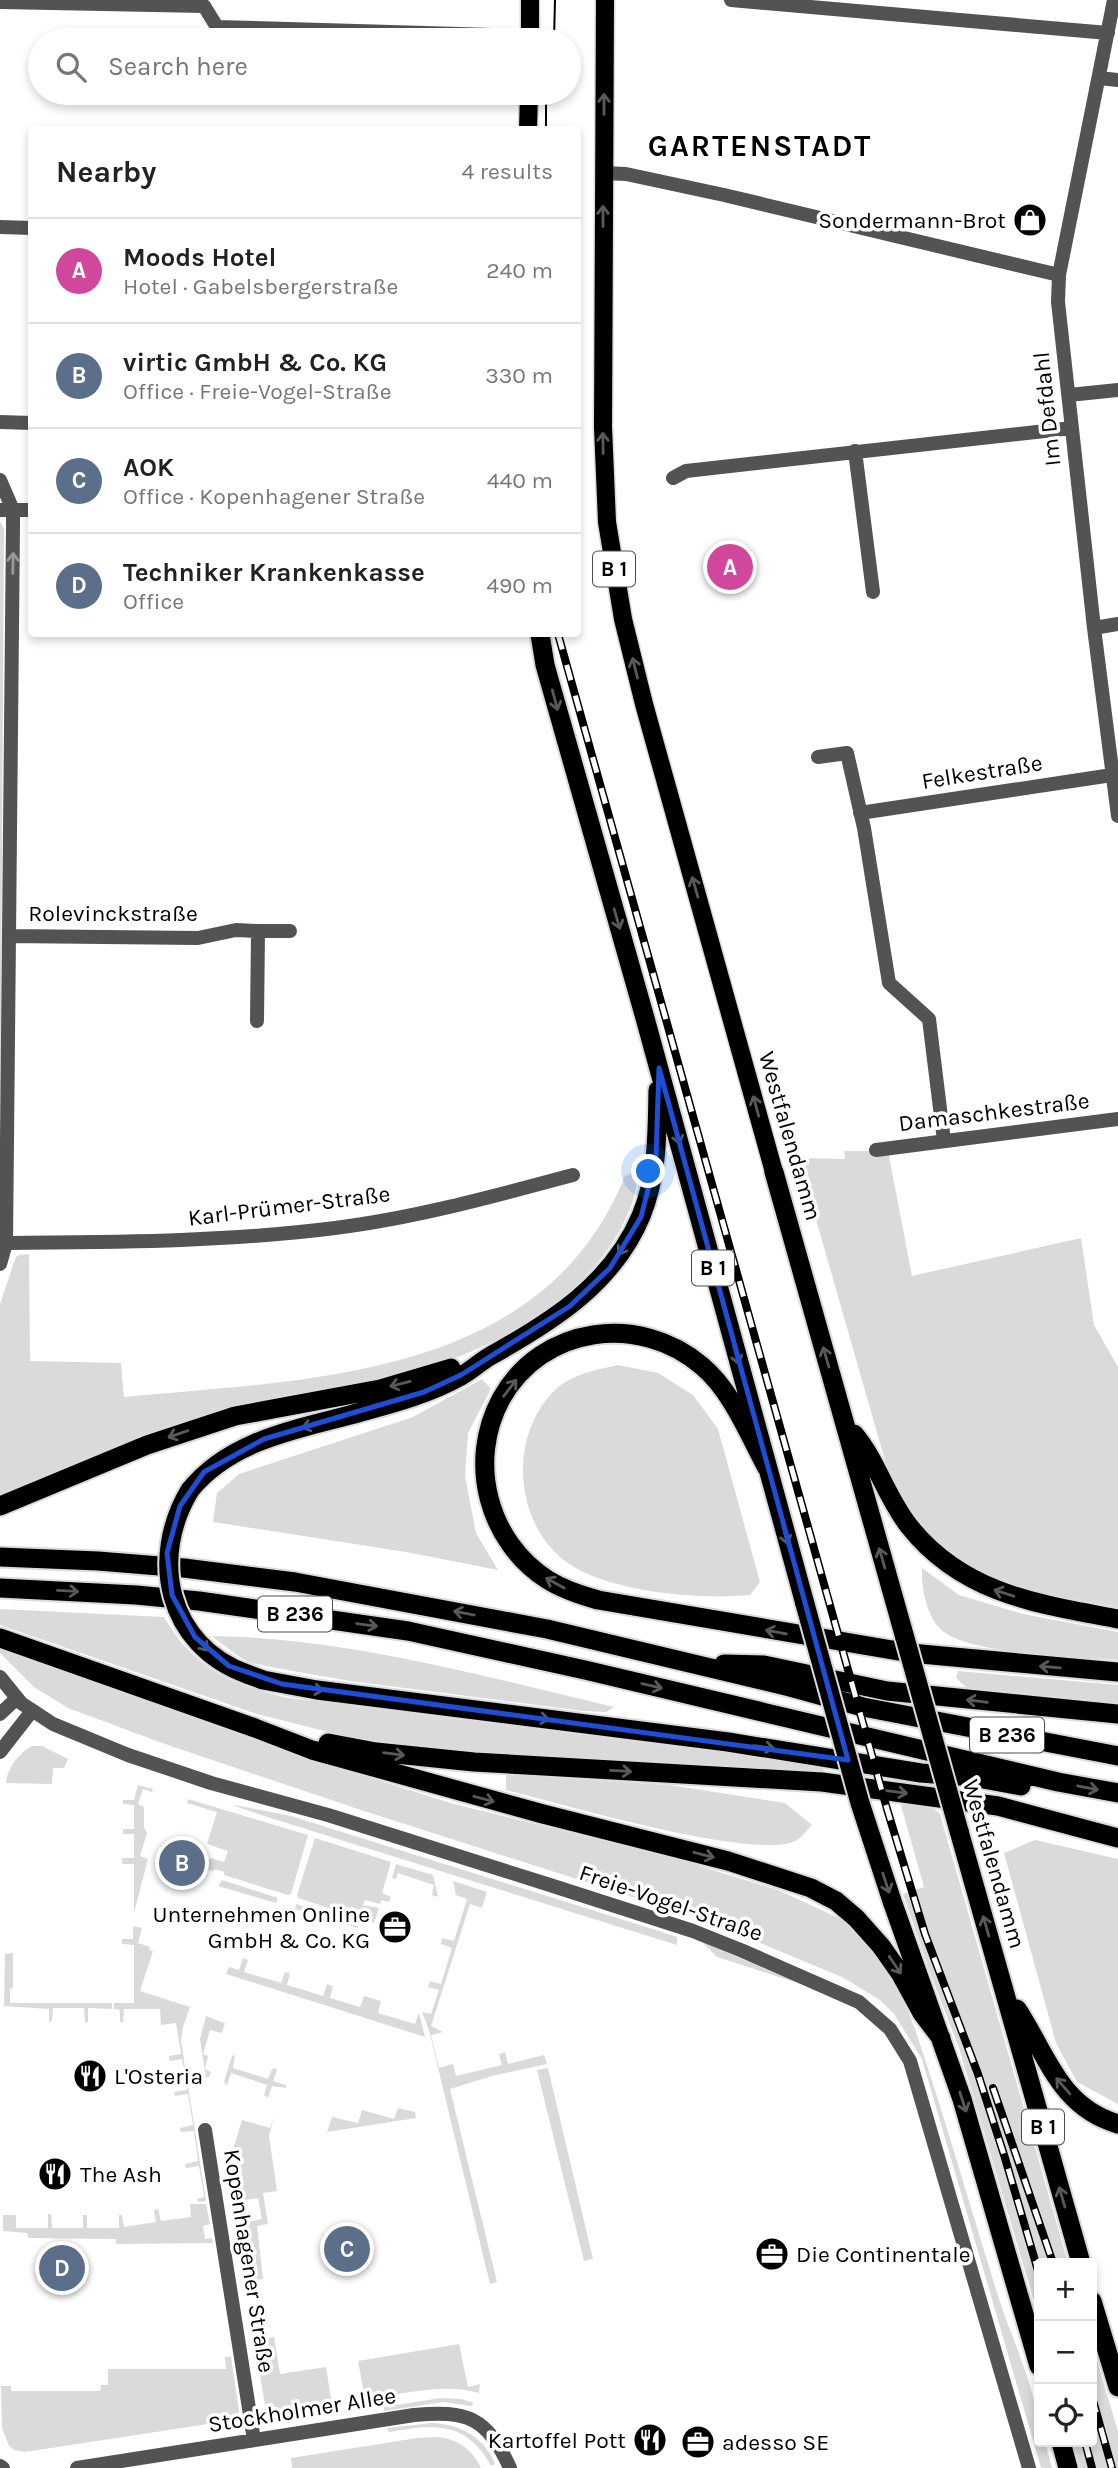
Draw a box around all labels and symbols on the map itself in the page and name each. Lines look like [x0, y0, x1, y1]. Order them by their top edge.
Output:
one-way arrow [597, 93, 611, 116]
district label: GARTENSTADT [648, 128, 872, 164]
shop icon: Sondermann-Brot [1011, 201, 1049, 239]
one-way arrow [596, 204, 610, 227]
place label: Sondermann-Brot [818, 207, 1006, 234]
street label: Im Defdahl [1028, 350, 1066, 468]
one-way arrow [597, 432, 610, 455]
pin: A [707, 541, 753, 593]
one-way arrow [6, 551, 19, 574]
road number: B 1 [593, 552, 635, 586]
one-way arrow [628, 657, 641, 680]
one-way arrow [549, 689, 562, 711]
street label: Felkestraße [920, 749, 1044, 795]
one-way arrow [688, 876, 701, 899]
street label: Rolevinckstraße [28, 900, 198, 927]
one-way arrow [611, 908, 624, 930]
street label: Westfalendamm [753, 1048, 827, 1224]
street label: Damaschkestraße [897, 1087, 1091, 1137]
one-way arrow [748, 1096, 761, 1118]
one-way arrow [671, 1123, 684, 1145]
your location [631, 1154, 665, 1188]
street label: Karl-Prümer-Straße [186, 1180, 392, 1232]
one-way arrow [617, 1236, 631, 1256]
road number: B 1 [692, 1250, 734, 1286]
one-way arrow [730, 1342, 743, 1364]
one-way arrow [819, 1346, 832, 1368]
one-way arrow [389, 1378, 412, 1391]
one-way arrow [502, 1379, 517, 1397]
one-way arrow [301, 1420, 323, 1433]
one-way arrow [168, 1429, 190, 1441]
one-way arrow [780, 1523, 793, 1545]
one-way arrow [875, 1547, 888, 1569]
one-way arrow [545, 1576, 565, 1590]
one-way arrow [56, 1585, 79, 1598]
one-way arrow [993, 1586, 1015, 1598]
road number: B 236 [258, 1596, 332, 1632]
one-way arrow [453, 1606, 476, 1619]
one-way arrow [355, 1619, 378, 1632]
one-way arrow [765, 1624, 788, 1638]
one-way arrow [192, 1633, 208, 1651]
one-way arrow [1039, 1660, 1062, 1673]
one-way arrow [640, 1680, 663, 1693]
one-way arrow [301, 1683, 324, 1696]
one-way arrow [966, 1695, 989, 1708]
one-way arrow [527, 1712, 550, 1725]
road number: B 236 [970, 1718, 1044, 1752]
one-way arrow [753, 1741, 775, 1754]
one-way arrow [383, 1747, 405, 1760]
one-way arrow [609, 1765, 632, 1778]
street label: Westfalendamm [957, 1776, 1031, 1952]
one-way arrow [1076, 1781, 1099, 1795]
one-way arrow [885, 1786, 908, 1799]
one-way arrow [473, 1793, 495, 1806]
pin: B [159, 1837, 205, 1889]
one-way arrow [692, 1849, 715, 1862]
street label: Freie-Vogel-Straße [576, 1859, 766, 1947]
one-way arrow [880, 1872, 893, 1894]
place label: Unternehmen Online GmbH & Co. KG [152, 1901, 370, 1954]
office icon: Unternehmen Online GmbH & Co. KG [376, 1908, 414, 1946]
one-way arrow [979, 1915, 992, 1937]
one-way arrow [888, 1955, 902, 1974]
restaurant icon: L'Osteria [71, 2057, 109, 2095]
place label: L'Osteria [114, 2063, 203, 2090]
one-way arrow [1055, 2077, 1071, 2095]
one-way arrow [957, 2091, 970, 2113]
road number: B 1 [1022, 2110, 1064, 2144]
street label: Kopenhagener Straße [218, 2147, 280, 2375]
restaurant icon: The Ash [36, 2155, 74, 2193]
place label: The Ash [80, 2161, 162, 2188]
one-way arrow [1055, 2187, 1068, 2209]
pin: C [324, 2223, 370, 2275]
office icon: Die Continentale [753, 2235, 791, 2273]
place label: Die Continentale [796, 2241, 971, 2268]
pin: D [39, 2242, 85, 2294]
street label: Stockholmer Allee [206, 2382, 398, 2438]
restaurant icon: Kartoffel Pott [631, 2421, 669, 2459]
office icon: adesso SE [679, 2423, 717, 2461]
place label: Kartoffel Pott [488, 2427, 626, 2454]
place label: adesso SE [722, 2429, 829, 2456]

